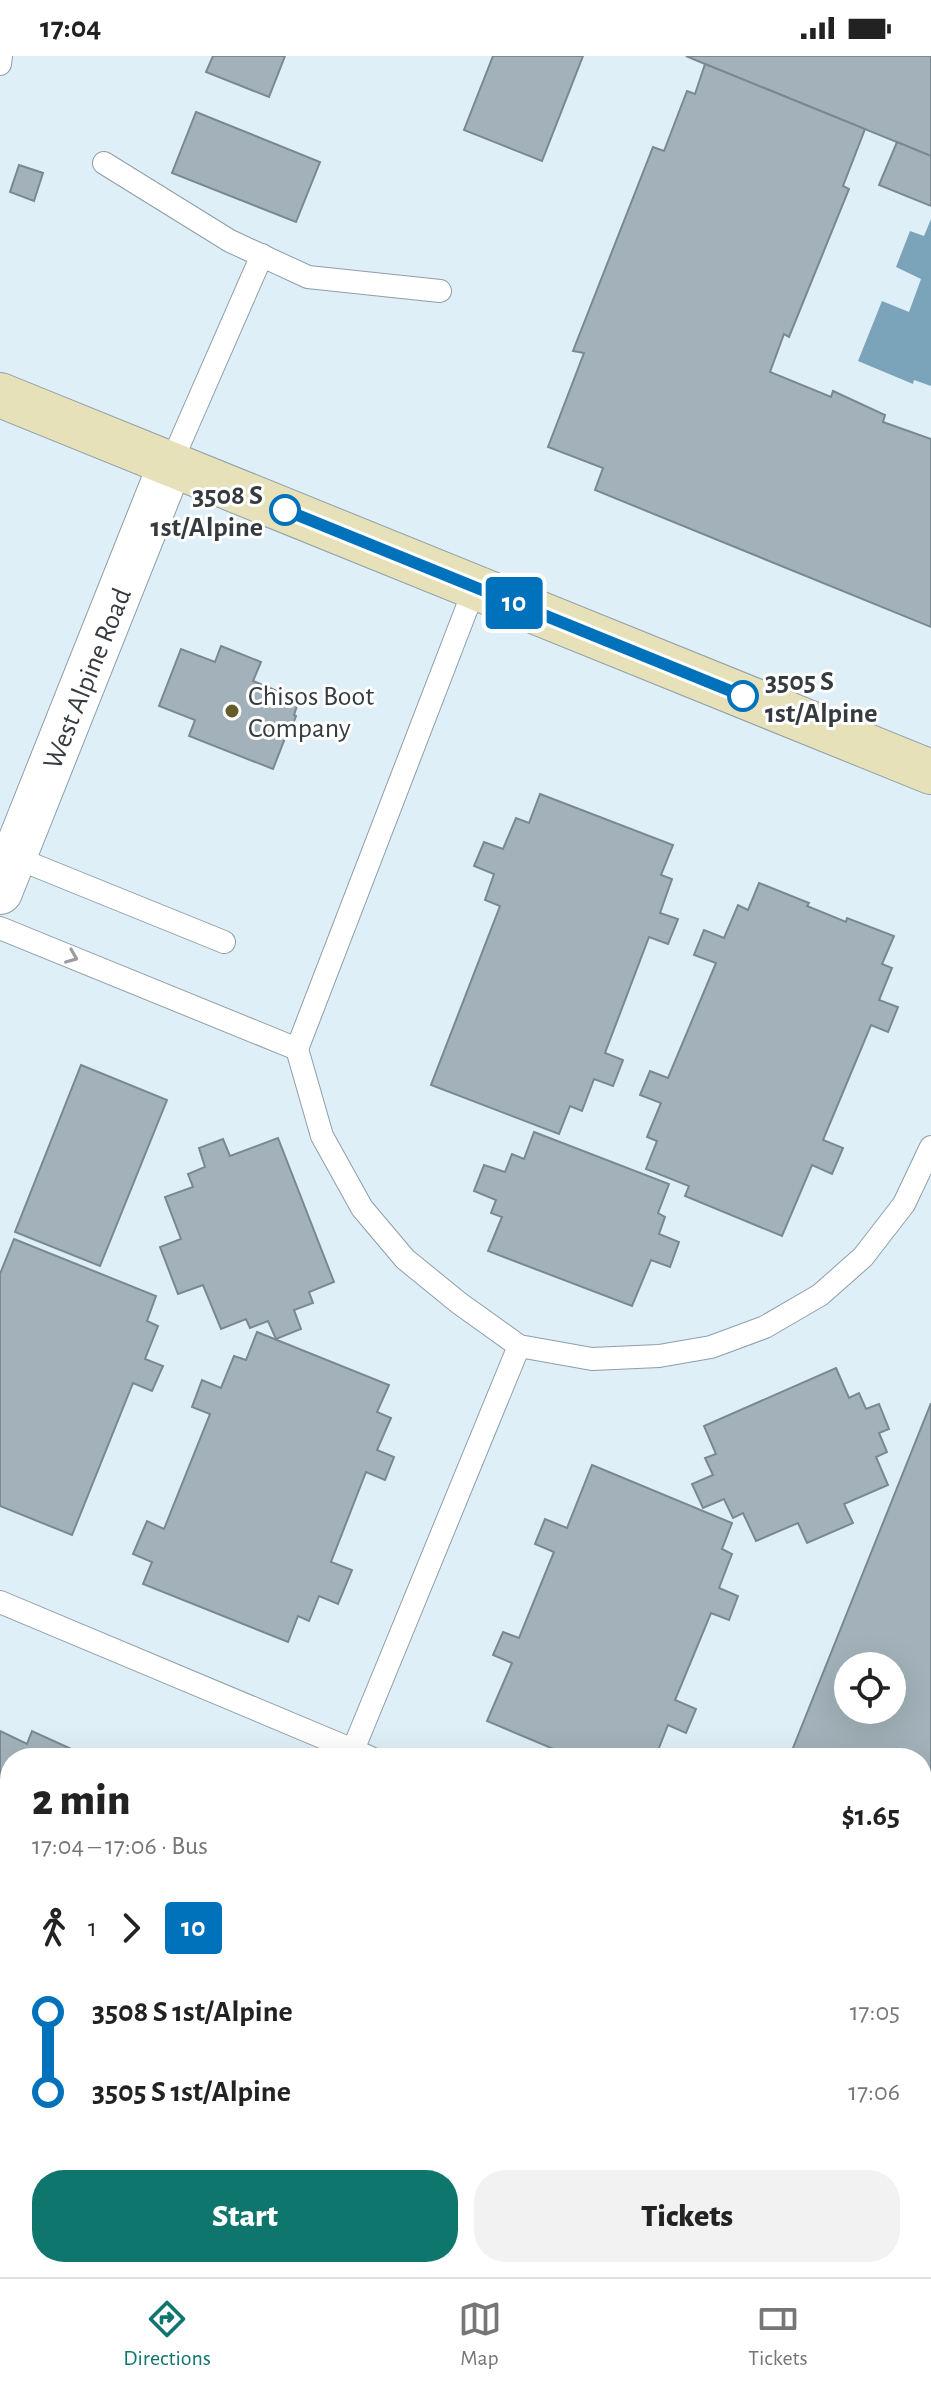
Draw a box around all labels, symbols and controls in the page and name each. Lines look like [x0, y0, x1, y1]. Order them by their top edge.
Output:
text: 17:04 [40, 13, 101, 43]
place label: 3508 S 1st/Alpine [151, 482, 263, 542]
marker: 3508 S 1st/Alpine [270, 495, 300, 525]
line badge: 10 [478, 577, 550, 629]
street label: West Alpine Road [39, 584, 137, 773]
text: 10 [502, 589, 526, 617]
place label: 3505 S 1st/Alpine [765, 668, 877, 728]
marker: 3505 S 1st/Alpine [728, 681, 758, 711]
place label: Chisos Boot Company [248, 683, 374, 743]
marker: Chisos Boot Company [223, 702, 241, 720]
one-way arrow [64, 947, 78, 964]
map controls [834, 1652, 906, 1724]
button: locate [834, 1652, 906, 1724]
text: 2 min [32, 1779, 131, 1823]
text: $1.65 [841, 1801, 900, 1831]
text: 17:04 – 17:06 · Bus [32, 1833, 208, 1859]
icon: walk [32, 1906, 76, 1950]
icon: forward [109, 1906, 153, 1950]
text: 10 [181, 1914, 206, 1942]
text: 1 [88, 1915, 97, 1941]
text: 3508 S 1st/Alpine [92, 1997, 293, 2027]
text: 17:05 [850, 1999, 900, 2025]
text: 3505 S 1st/Alpine [92, 2077, 291, 2107]
text: 17:06 [848, 2079, 900, 2105]
button: Start [32, 2170, 458, 2262]
button: Tickets [474, 2170, 900, 2262]
tab: Directions [123, 2297, 211, 2371]
tab: Map [458, 2297, 502, 2371]
tab: Tickets [748, 2297, 808, 2371]

